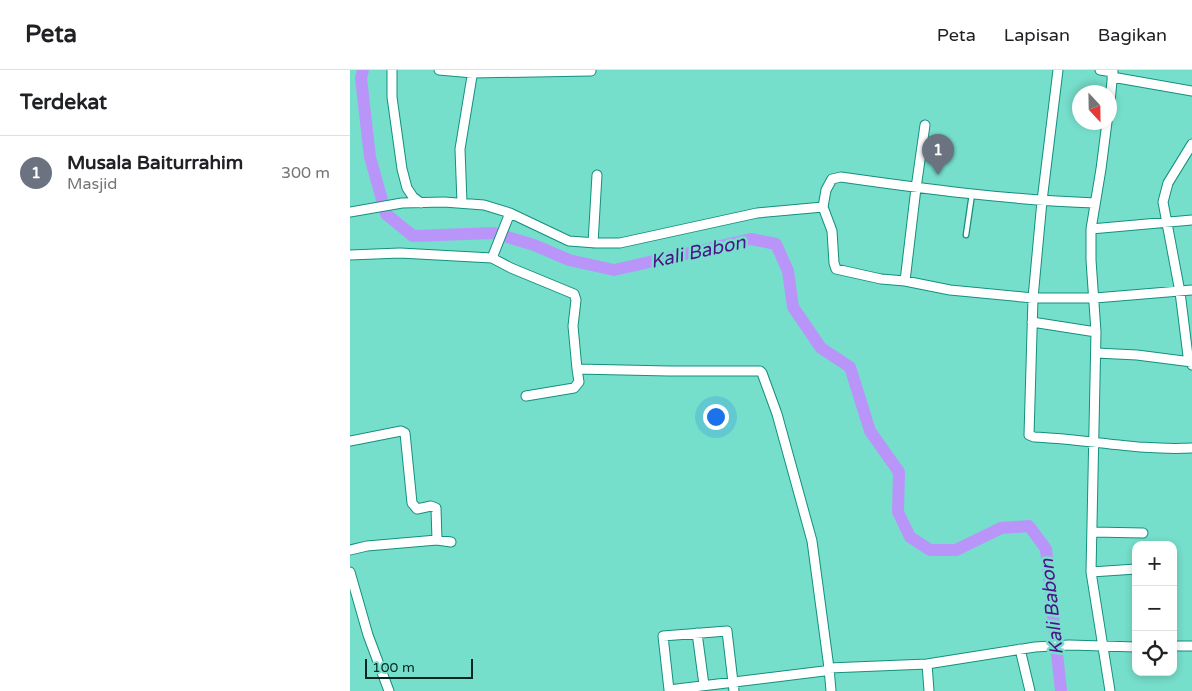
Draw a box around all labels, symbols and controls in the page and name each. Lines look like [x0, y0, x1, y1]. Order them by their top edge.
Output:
text: Peta [25, 20, 77, 49]
text: Peta [937, 24, 976, 46]
text: Lapisan [1004, 24, 1070, 46]
text: Bagikan [1098, 24, 1167, 46]
north arrow [1072, 85, 1117, 130]
text: Terdekat [20, 90, 107, 115]
pin: 1 [922, 134, 954, 175]
text: Musala Baiturrahim [67, 152, 243, 174]
text: 1 [31, 163, 41, 183]
text: 300 m [281, 163, 330, 183]
text: Masjid [67, 174, 117, 194]
water label: Kali Babon [648, 231, 748, 273]
your location [703, 404, 729, 430]
map controls [1132, 541, 1177, 676]
button: + [1132, 541, 1177, 586]
water label: Kali Babon [1036, 557, 1068, 656]
button: − [1132, 586, 1177, 631]
button: locate [1132, 631, 1177, 676]
scale bar [365, 656, 472, 679]
text: 100 m [372, 659, 415, 676]

